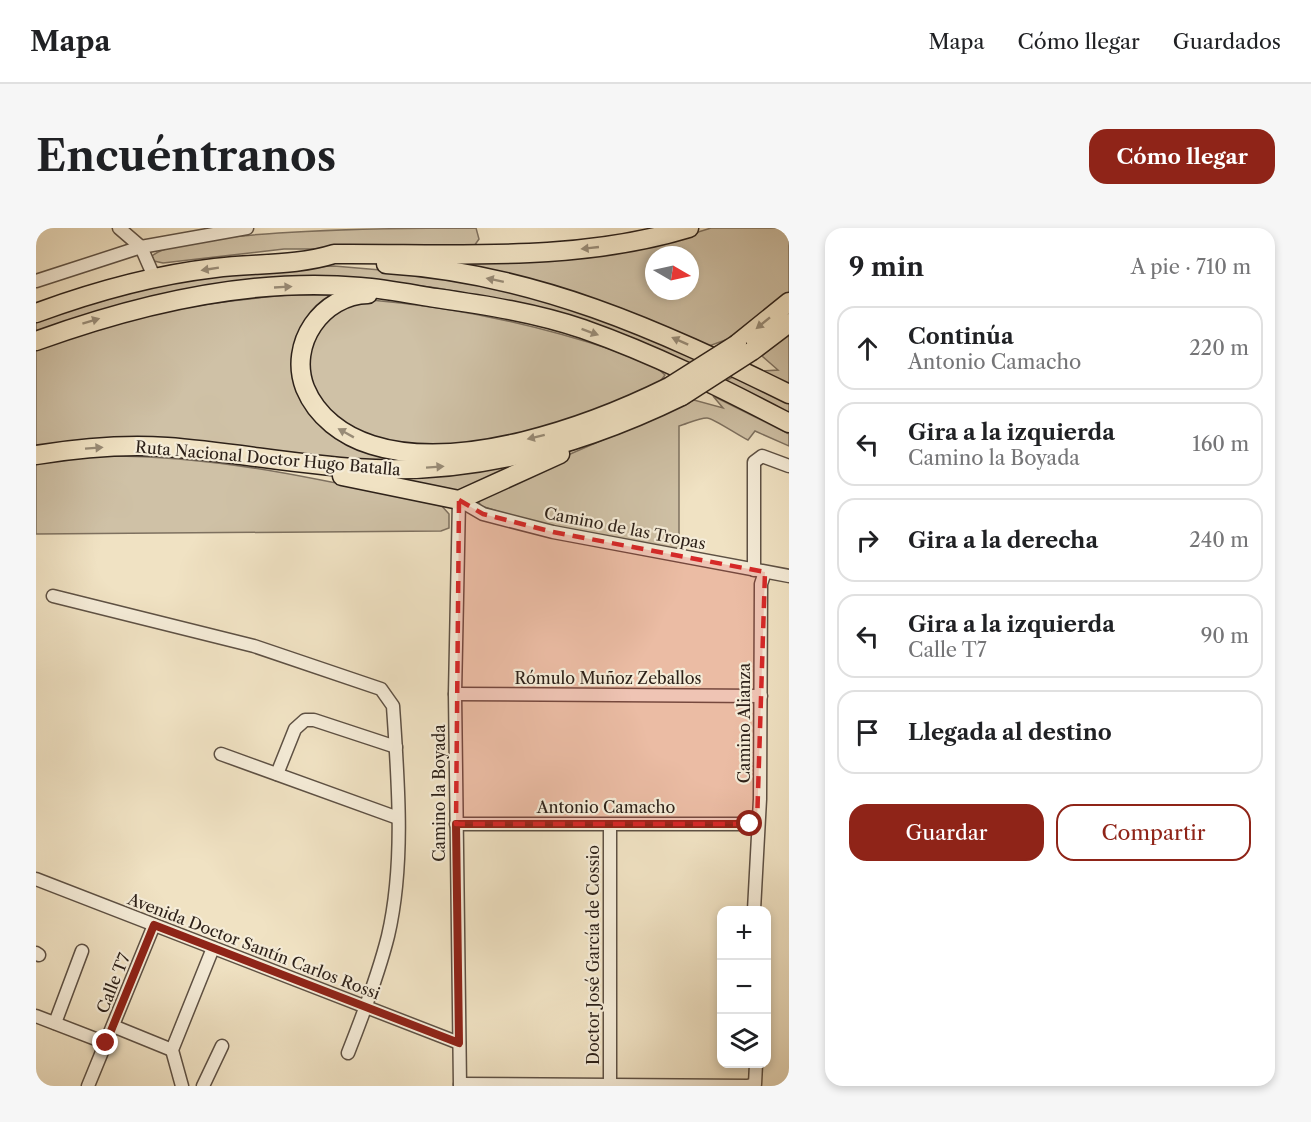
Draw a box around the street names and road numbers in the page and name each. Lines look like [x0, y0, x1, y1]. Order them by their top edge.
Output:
street label: Ruta Nacional Doctor Hugo Batalla [135, 436, 402, 480]
street label: Camino de las Tropas [542, 503, 708, 553]
street label: Camino Alianza [734, 662, 754, 783]
street label: Rómulo Muñoz Zeballos [514, 668, 702, 688]
street label: Camino la Boyada [429, 724, 449, 862]
street label: Antonio Camacho [536, 797, 676, 817]
street label: Doctor José García de Cossio [583, 845, 603, 1065]
street label: Avenida Doctor Santín Carlos Rossi [124, 888, 383, 1004]
street label: Calle T7 [92, 950, 134, 1016]

